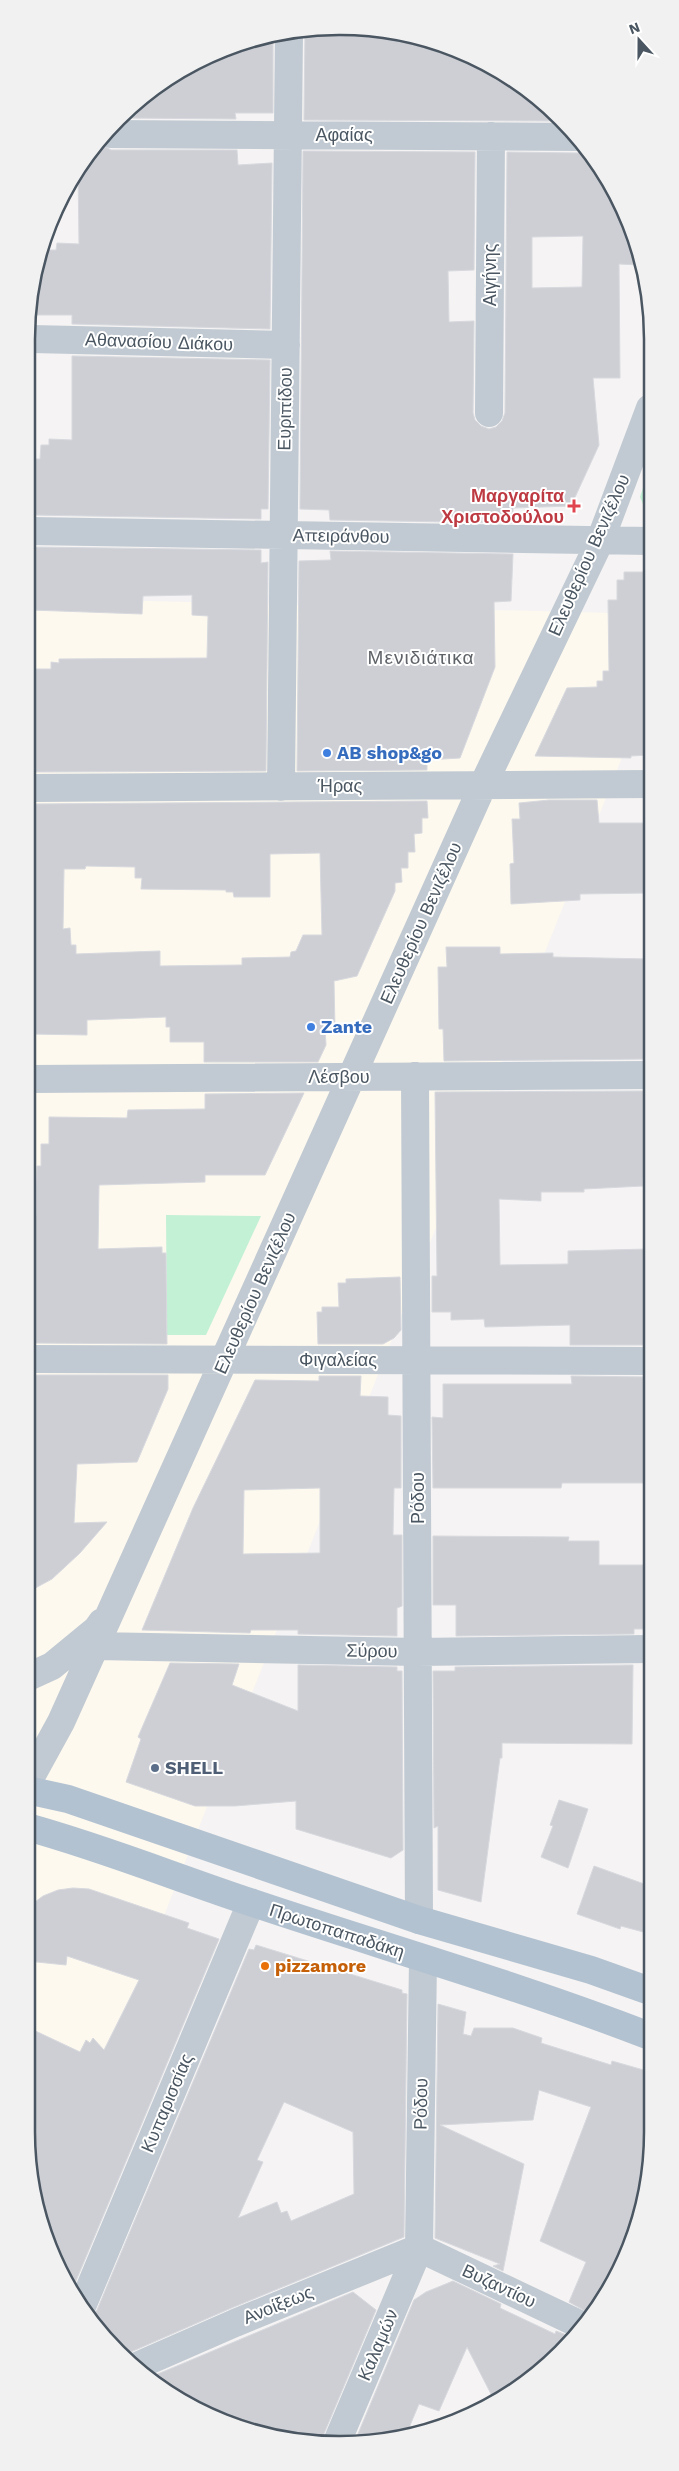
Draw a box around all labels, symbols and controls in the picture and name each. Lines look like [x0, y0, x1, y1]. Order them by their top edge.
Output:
north arrow [614, 15, 664, 65]
text: N [627, 19, 642, 37]
street label: Αφαίας [315, 124, 373, 145]
street label: Αιγήνης [479, 243, 500, 306]
street label: Αθανασίου Διάκου [85, 328, 233, 355]
street label: Ευριπίδου [273, 367, 296, 451]
street label: Ελευθερίου Βενιζέλου [543, 471, 634, 639]
place label: Μαργαρίτα Χριστοδούλου [441, 485, 564, 527]
marker: Μαργαρίτα Χριστοδούλου [568, 500, 580, 512]
street label: Απειράνθου [292, 524, 390, 547]
district label: Μενιδιάτικα [368, 646, 474, 669]
place label: AB shop&go [337, 742, 442, 763]
marker: AB shop&go [321, 747, 333, 759]
street label: Ήρας [317, 775, 363, 796]
street label: Ελευθερίου Βενιζέλου [375, 839, 466, 1007]
place label: Zante [321, 1016, 372, 1037]
marker: Zante [305, 1021, 317, 1033]
street label: Λέσβου [308, 1066, 370, 1087]
street label: Ελευθερίου Βενιζέλου [209, 1209, 300, 1377]
street label: Φιγαλείας [299, 1349, 377, 1370]
street label: Ρόδου [407, 1472, 428, 1524]
street label: Σύρου [346, 1640, 398, 1661]
place label: SHELL [165, 1757, 223, 1778]
marker: SHELL [149, 1762, 161, 1774]
street label: Πρωτοπαπαδάκη [267, 1899, 407, 1962]
place label: pizzamore [275, 1955, 366, 1976]
marker: pizzamore [259, 1960, 271, 1972]
street label: Κυπαρισσίας [136, 2050, 197, 2155]
street label: Ρόδου [410, 2078, 431, 2130]
street label: Βυζαντίου [459, 2259, 539, 2312]
street label: Ανοίξεως [240, 2281, 316, 2328]
street label: Καλαμών [353, 2306, 402, 2384]

